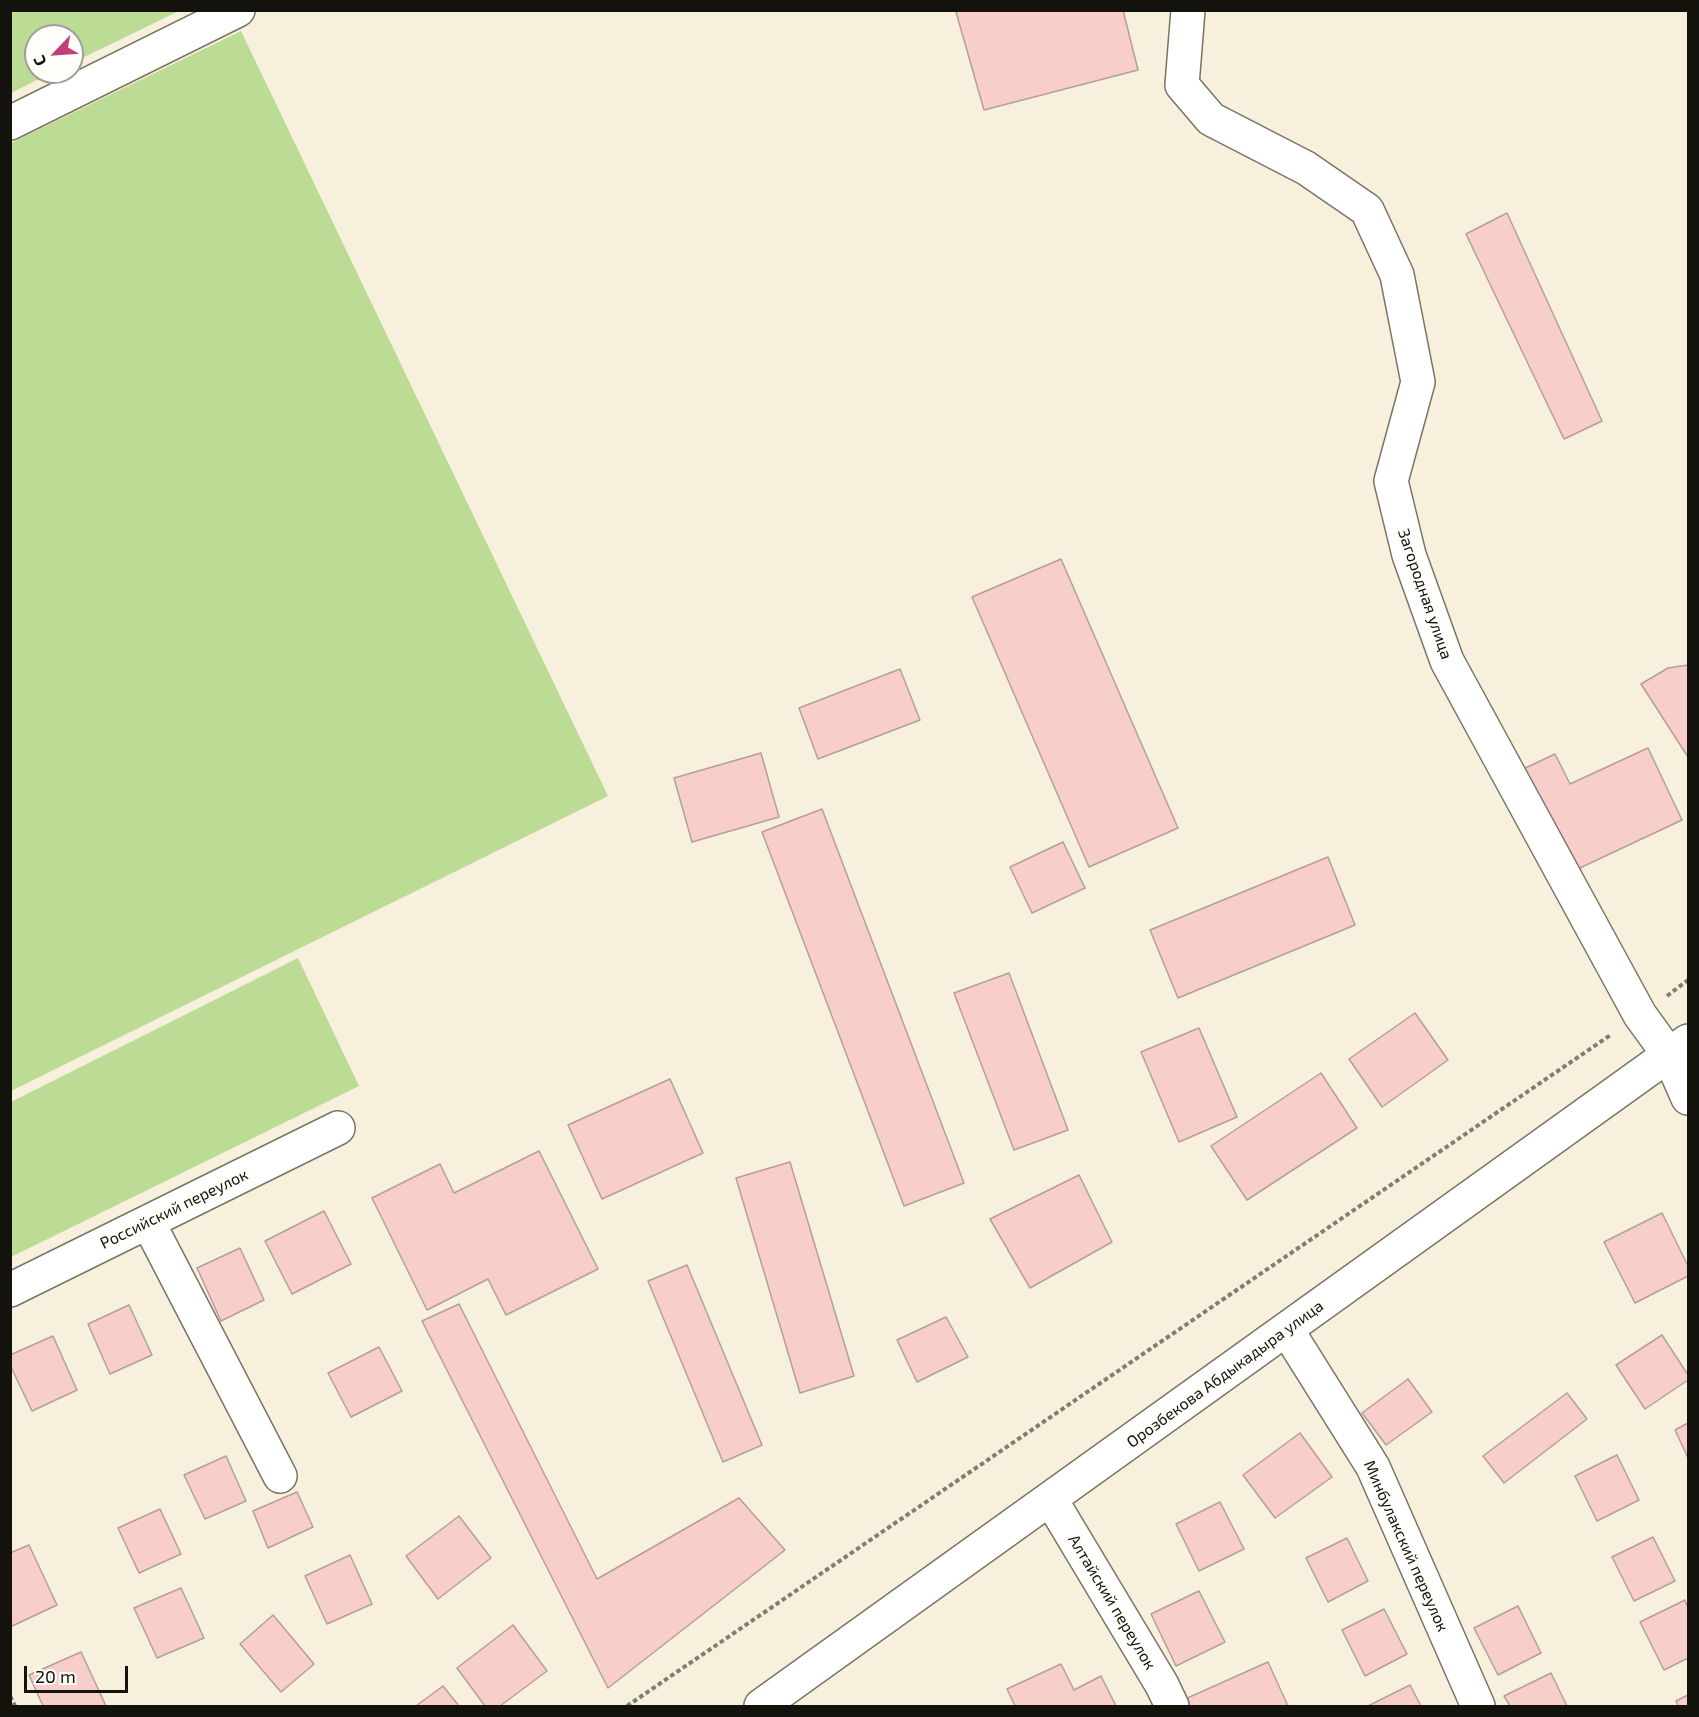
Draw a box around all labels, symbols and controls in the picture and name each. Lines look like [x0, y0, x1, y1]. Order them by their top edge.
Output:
north arrow [24, 24, 84, 84]
text: С [28, 53, 50, 69]
street label: Загородная улица [1394, 526, 1456, 662]
street label: Российский переулок [97, 1165, 251, 1253]
street label: Орозбекова Абдыкадыра улица [1123, 1296, 1327, 1452]
street label: Минбулакский переулок [1360, 1457, 1452, 1635]
street label: Алтайский переулок [1064, 1531, 1160, 1673]
scale bar [27, 1654, 130, 1692]
text: 20 m [35, 1665, 76, 1687]

